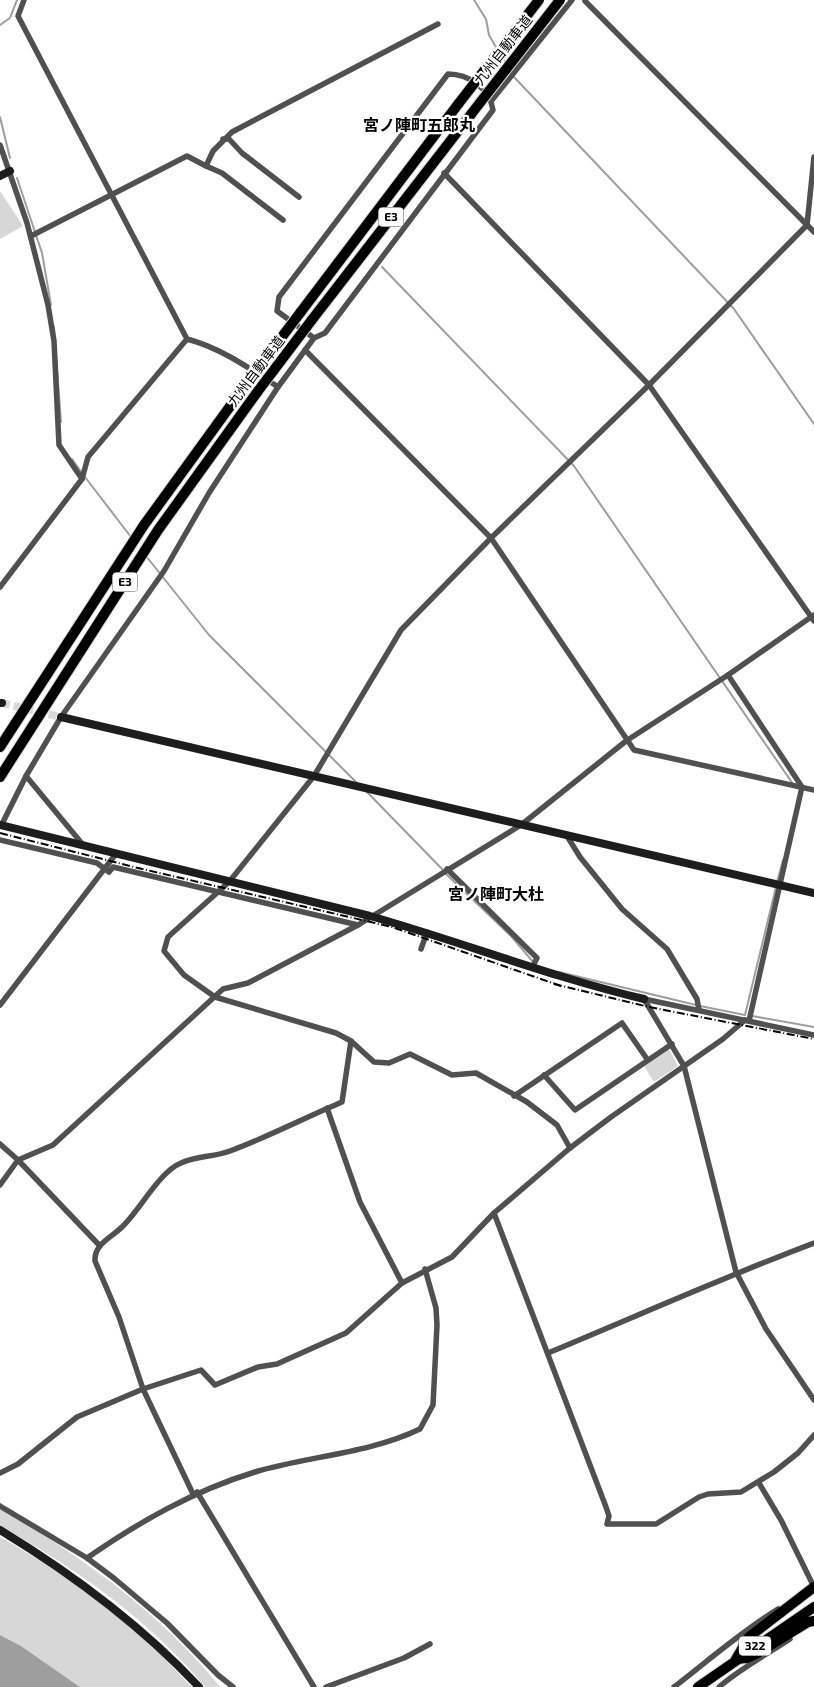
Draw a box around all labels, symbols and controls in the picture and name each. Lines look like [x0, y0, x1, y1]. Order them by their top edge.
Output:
street label: 九州自動車道 [470, 11, 535, 88]
district label: 宮ノ陣町五郎丸 [363, 115, 475, 134]
road number: E3 [378, 208, 404, 226]
street label: 九州自動車道 [224, 332, 288, 409]
road number: E3 [112, 572, 138, 592]
district label: 宮ノ陣町大杜 [448, 884, 544, 903]
road number: 322 [739, 1636, 771, 1655]

